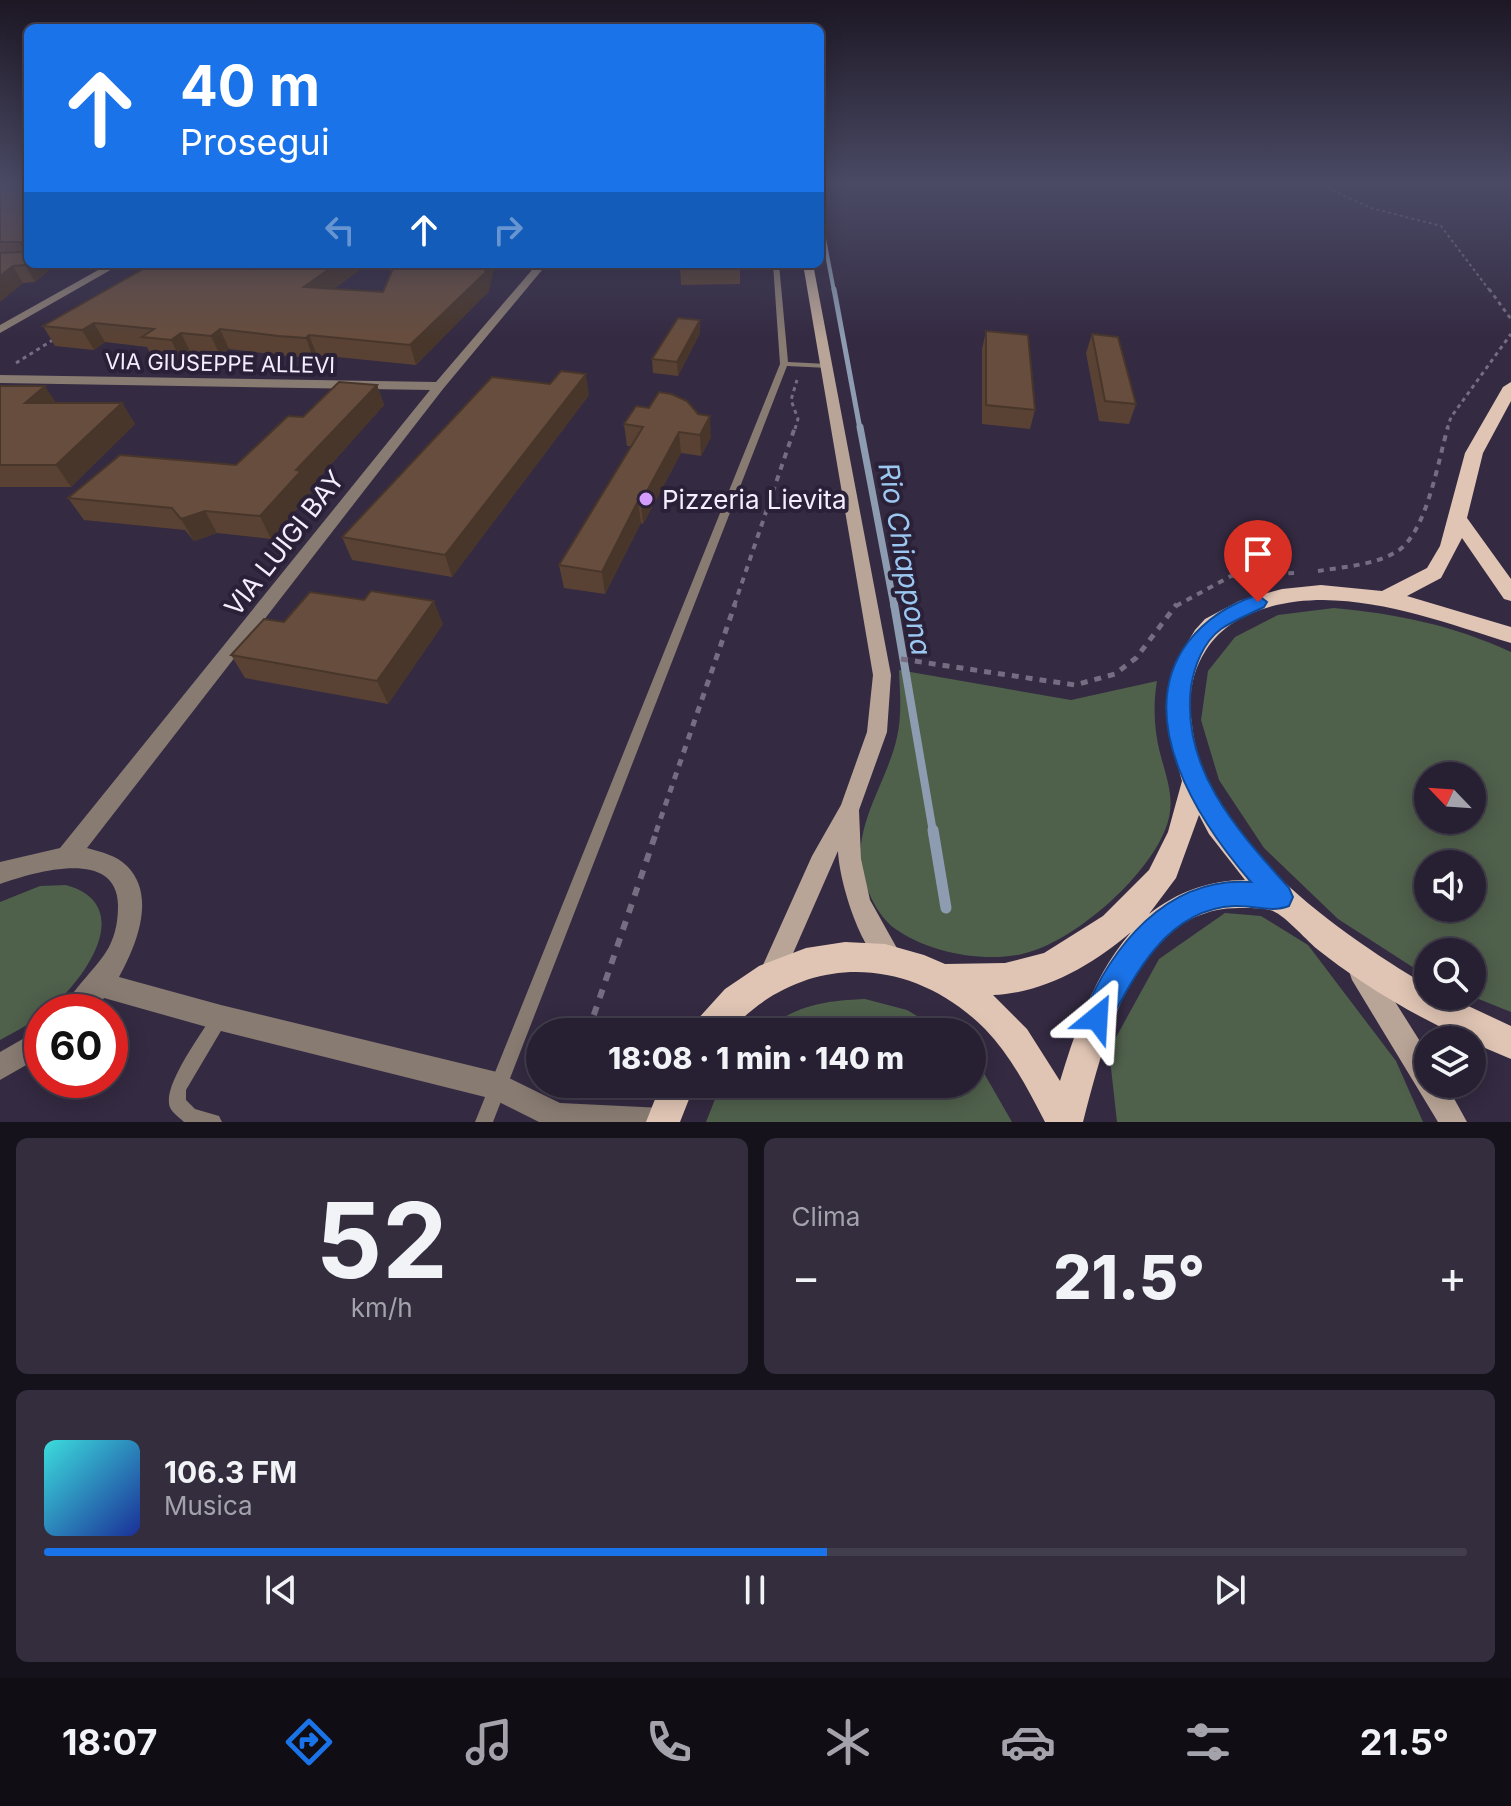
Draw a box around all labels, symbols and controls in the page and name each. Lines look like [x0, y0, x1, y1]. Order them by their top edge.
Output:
text: 40 m [180, 52, 320, 120]
icon: ahead [48, 56, 152, 160]
text: Prosegui [180, 120, 330, 164]
icon: left [318, 208, 362, 252]
icon: ahead [402, 208, 446, 252]
icon: right [486, 208, 530, 252]
street label: VIA GIUSEPPE ALLEVI [105, 348, 335, 378]
water label: Rio Chiappona [871, 460, 939, 658]
street label: VIA LUIGI BAY [218, 464, 350, 622]
place label: Pizzeria Lievita [662, 484, 847, 515]
marker: Pizzeria Lievita [637, 490, 655, 508]
pin [1224, 520, 1292, 602]
icon: arrive [1236, 532, 1280, 576]
north arrow [1414, 762, 1486, 834]
map controls [1414, 762, 1486, 1098]
button: sound [1414, 850, 1486, 922]
button: search [1414, 938, 1486, 1010]
position arrow [1055, 976, 1139, 1060]
speed limit sign: 60 [24, 994, 128, 1098]
button: layers [1414, 1026, 1486, 1098]
text: 18:08 · 1 min · 140 m [608, 1040, 904, 1076]
text: 52 [316, 1177, 448, 1303]
text: Clima [792, 1201, 860, 1232]
text: 21.5° [1053, 1241, 1205, 1313]
text: − [792, 1250, 821, 1304]
text: + [1438, 1250, 1467, 1304]
text: km/h [351, 1292, 413, 1323]
text: 106.3 FM [164, 1454, 297, 1490]
text: Musica [164, 1490, 253, 1521]
icon: previous [259, 1568, 303, 1612]
icon: pause [733, 1568, 777, 1612]
icon: next [1208, 1568, 1252, 1612]
icon: directions [281, 1714, 337, 1770]
icon: music [461, 1714, 517, 1770]
icon: phone [641, 1714, 697, 1770]
icon: climate [820, 1714, 876, 1770]
icon: car [1000, 1714, 1056, 1770]
icon: filters [1180, 1714, 1236, 1770]
text: 18:07 [62, 1720, 157, 1764]
text: 21.5° [1360, 1720, 1449, 1764]

